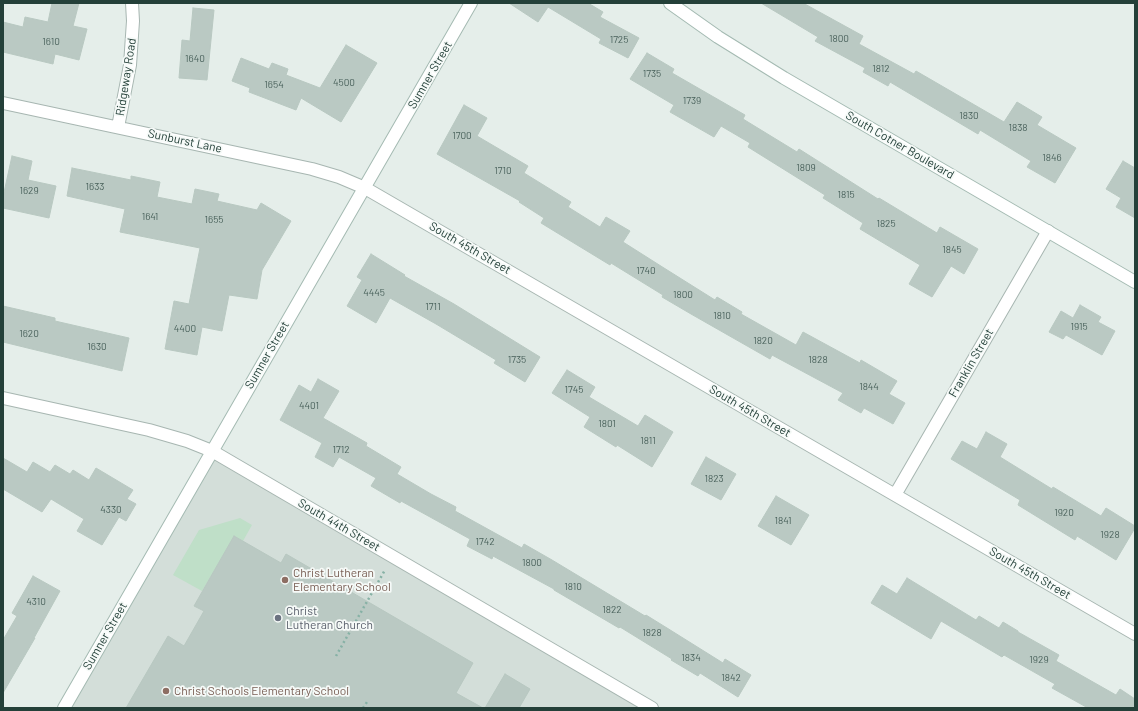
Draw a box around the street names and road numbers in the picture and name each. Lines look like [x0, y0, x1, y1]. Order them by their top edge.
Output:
street label: Ridgeway Road [113, 37, 139, 117]
street label: Sumner Street [405, 39, 455, 111]
street label: South Cotner Boulevard [843, 108, 957, 182]
street label: Sunburst Lane [147, 126, 223, 156]
street label: South 45th Street [427, 219, 513, 277]
street label: Sumner Street [242, 319, 292, 391]
street label: Franklin Street [945, 326, 997, 400]
street label: South 45th Street [707, 382, 793, 440]
street label: South 44th Street [295, 496, 383, 554]
street label: South 45th Street [987, 544, 1073, 602]
street label: Sumner Street [80, 600, 130, 672]

